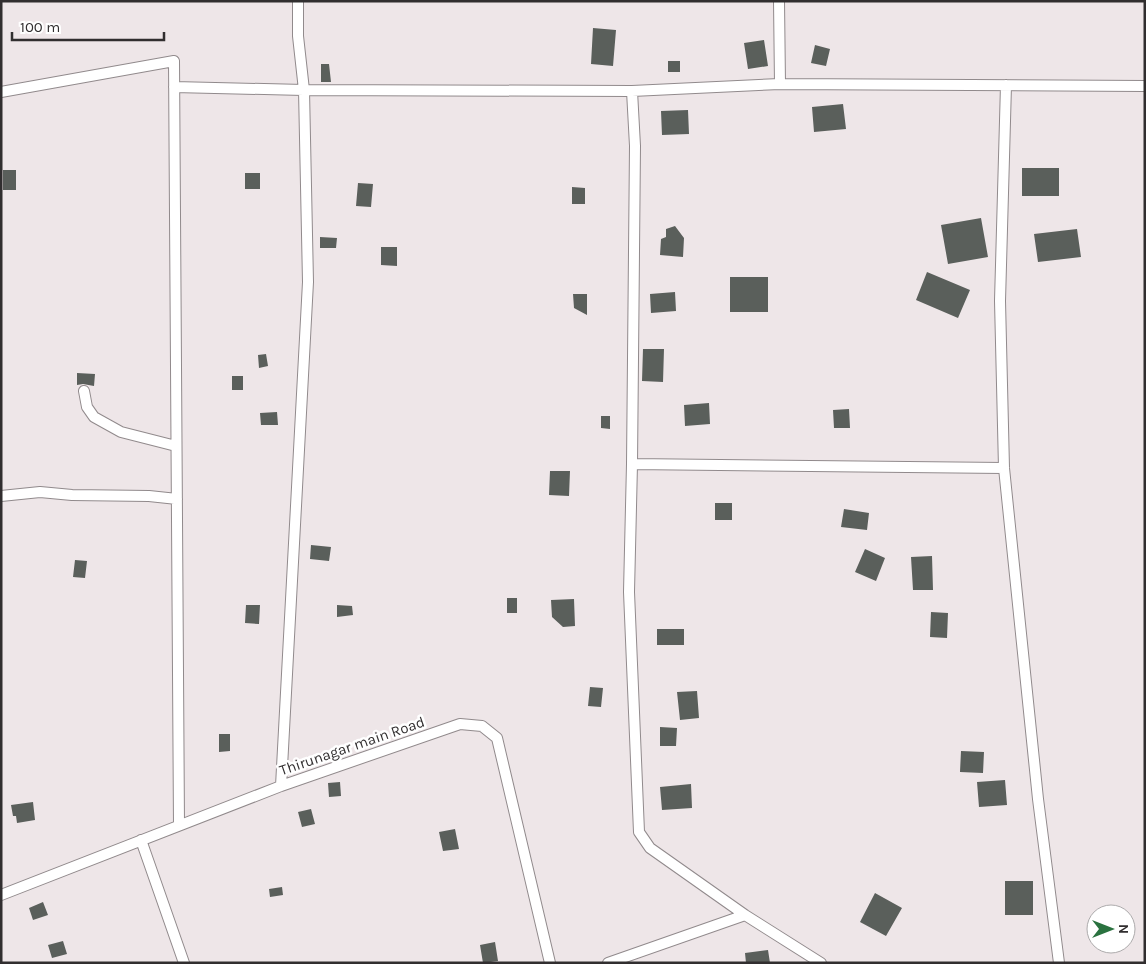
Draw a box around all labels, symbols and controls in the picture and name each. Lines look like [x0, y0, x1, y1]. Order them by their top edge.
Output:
scale bar [12, 10, 165, 42]
text: 100 m [20, 18, 60, 36]
street label: Thirunagar main Road [277, 713, 427, 779]
north arrow [1086, 904, 1136, 954]
text: N [1115, 924, 1132, 934]

